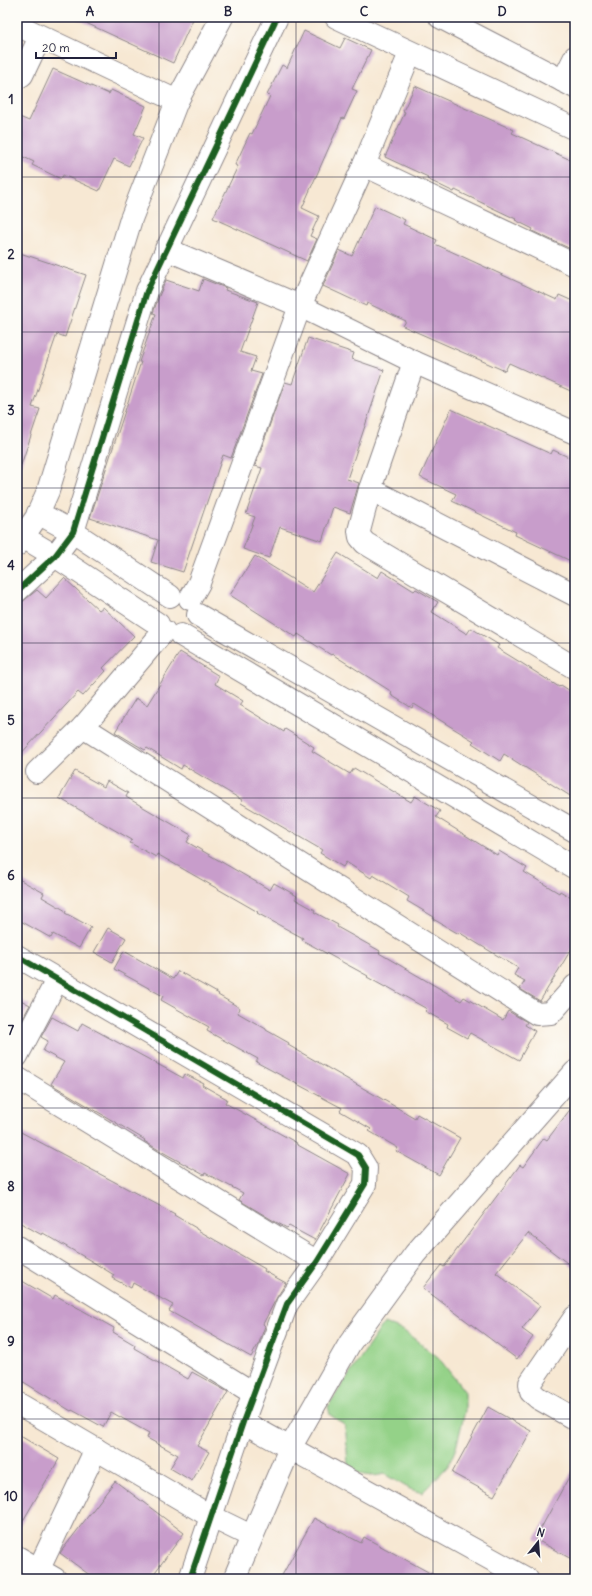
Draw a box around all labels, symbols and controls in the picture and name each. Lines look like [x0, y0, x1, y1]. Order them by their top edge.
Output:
text: A [86, 3, 95, 20]
text: B [224, 3, 233, 20]
text: C [360, 3, 369, 20]
text: D [497, 3, 507, 20]
scale bar [36, 34, 116, 60]
text: 20 m [42, 40, 70, 55]
text: 1 [8, 91, 14, 108]
text: 2 [7, 246, 15, 263]
text: 3 [7, 402, 15, 419]
text: 4 [7, 557, 15, 574]
text: 5 [7, 712, 15, 729]
text: 6 [7, 867, 15, 884]
text: 7 [8, 1022, 15, 1039]
text: 8 [7, 1178, 15, 1195]
text: 9 [7, 1333, 15, 1350]
text: 10 [4, 1488, 18, 1505]
north arrow [518, 1522, 558, 1562]
text: N [535, 1525, 547, 1540]

